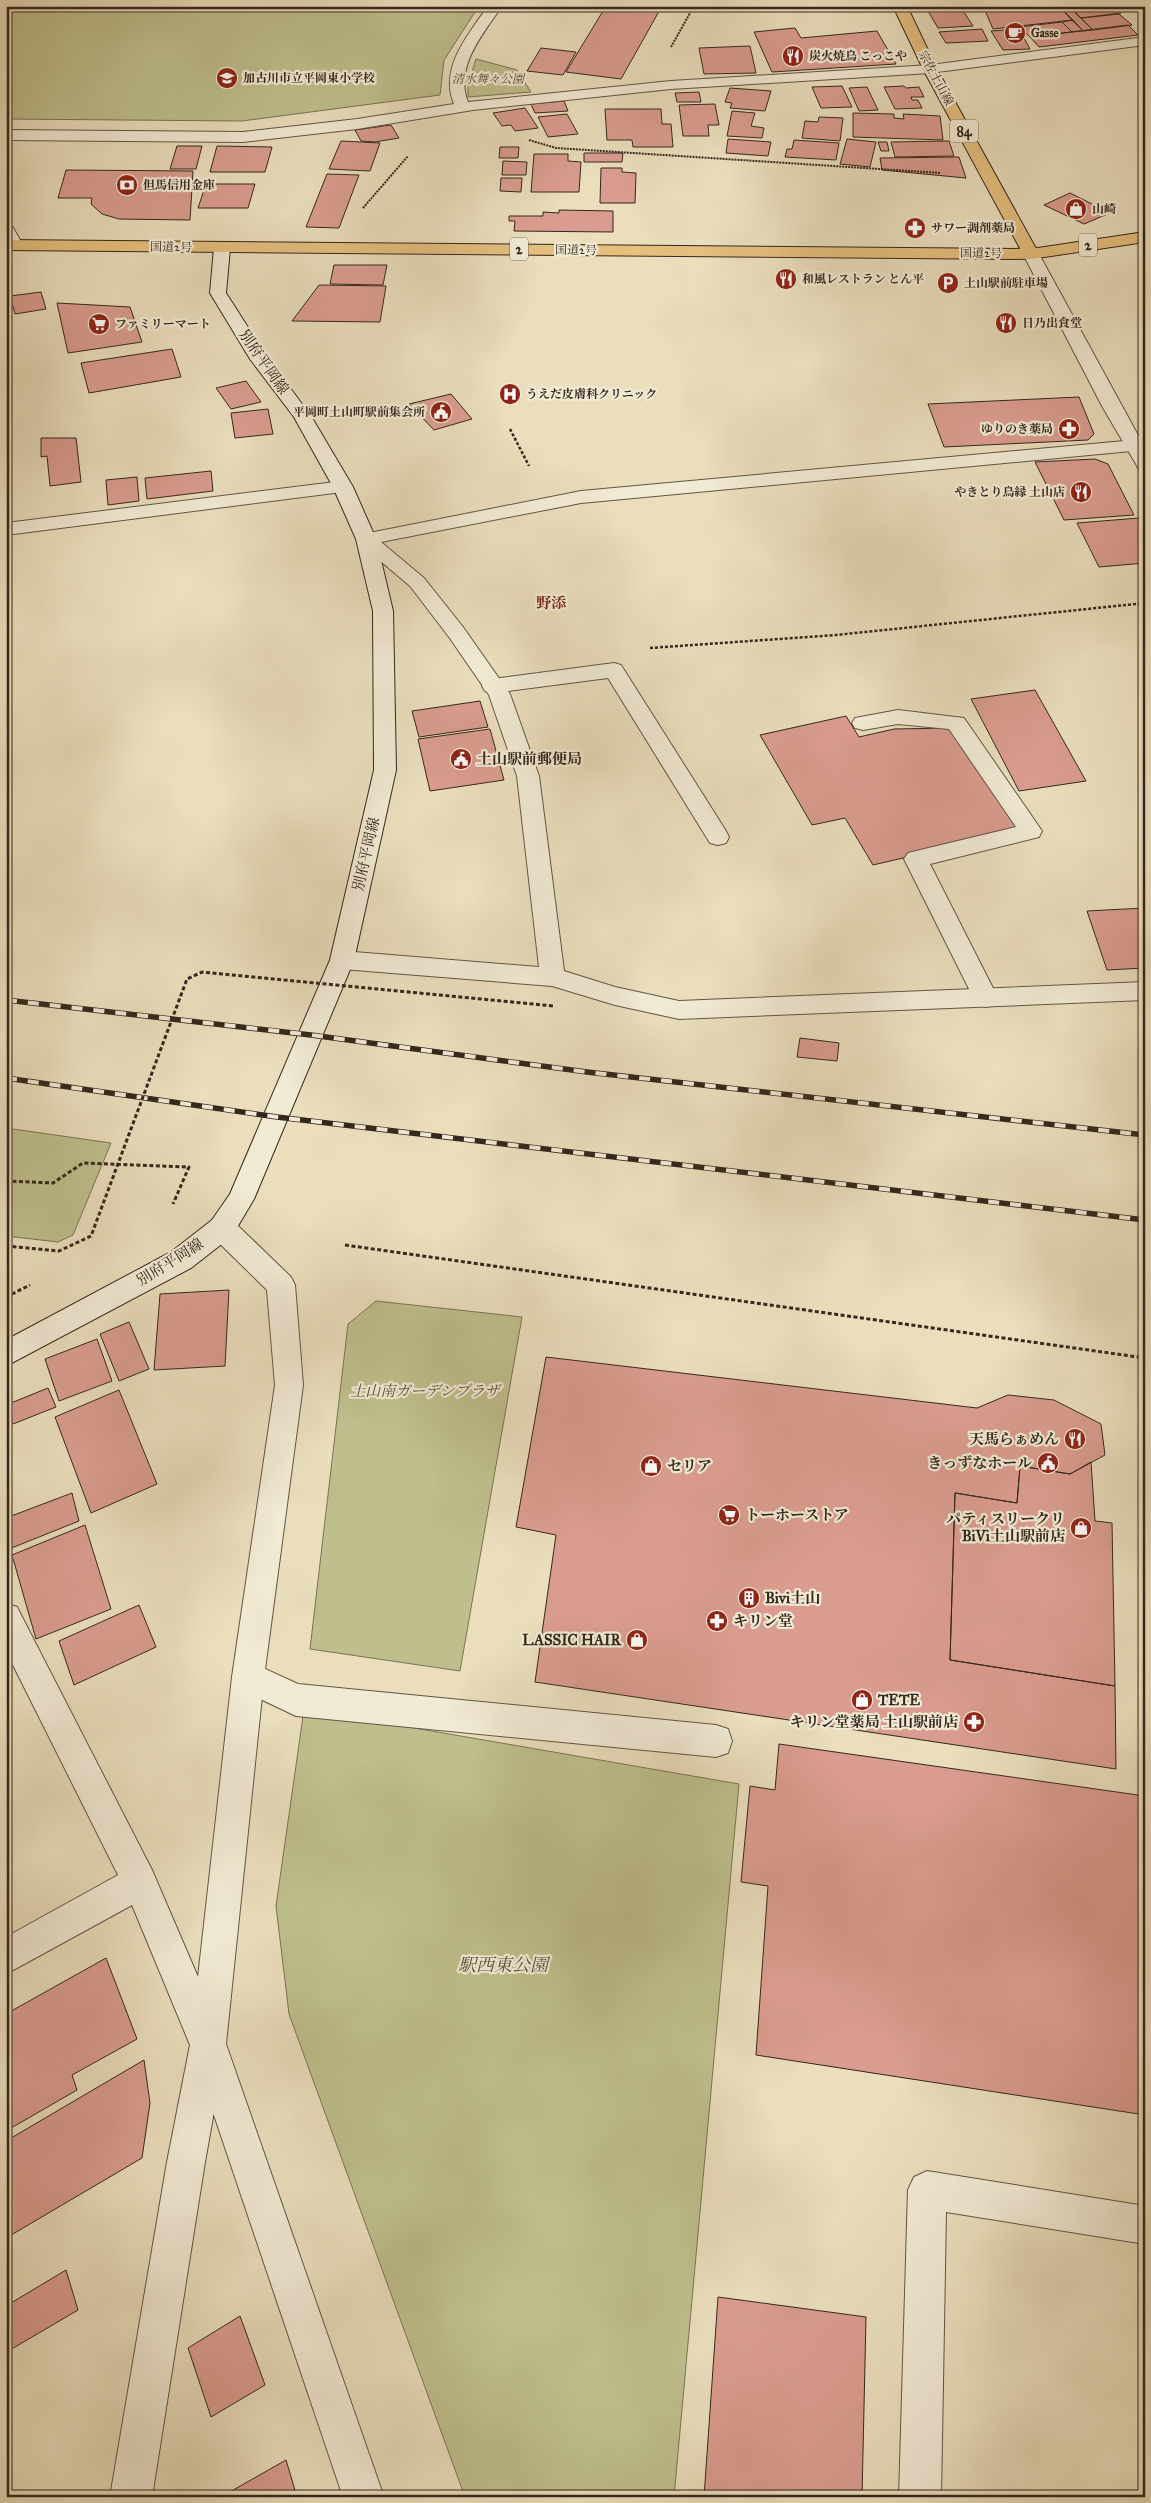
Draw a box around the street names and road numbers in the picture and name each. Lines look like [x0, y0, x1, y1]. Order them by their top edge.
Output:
street label: 宗佐土山線 [916, 48, 956, 108]
road number: 84 [950, 120, 978, 142]
road number: 2 [1079, 234, 1097, 256]
road number: 2 [510, 238, 528, 260]
street label: 国道2号 [150, 240, 192, 254]
street label: 国道2号 [555, 243, 597, 257]
street label: 国道2号 [960, 246, 1002, 260]
street label: 別府平岡線 [235, 326, 293, 398]
street label: 別府平岡線 [349, 815, 383, 893]
street label: 別府平岡線 [133, 1234, 207, 1290]

